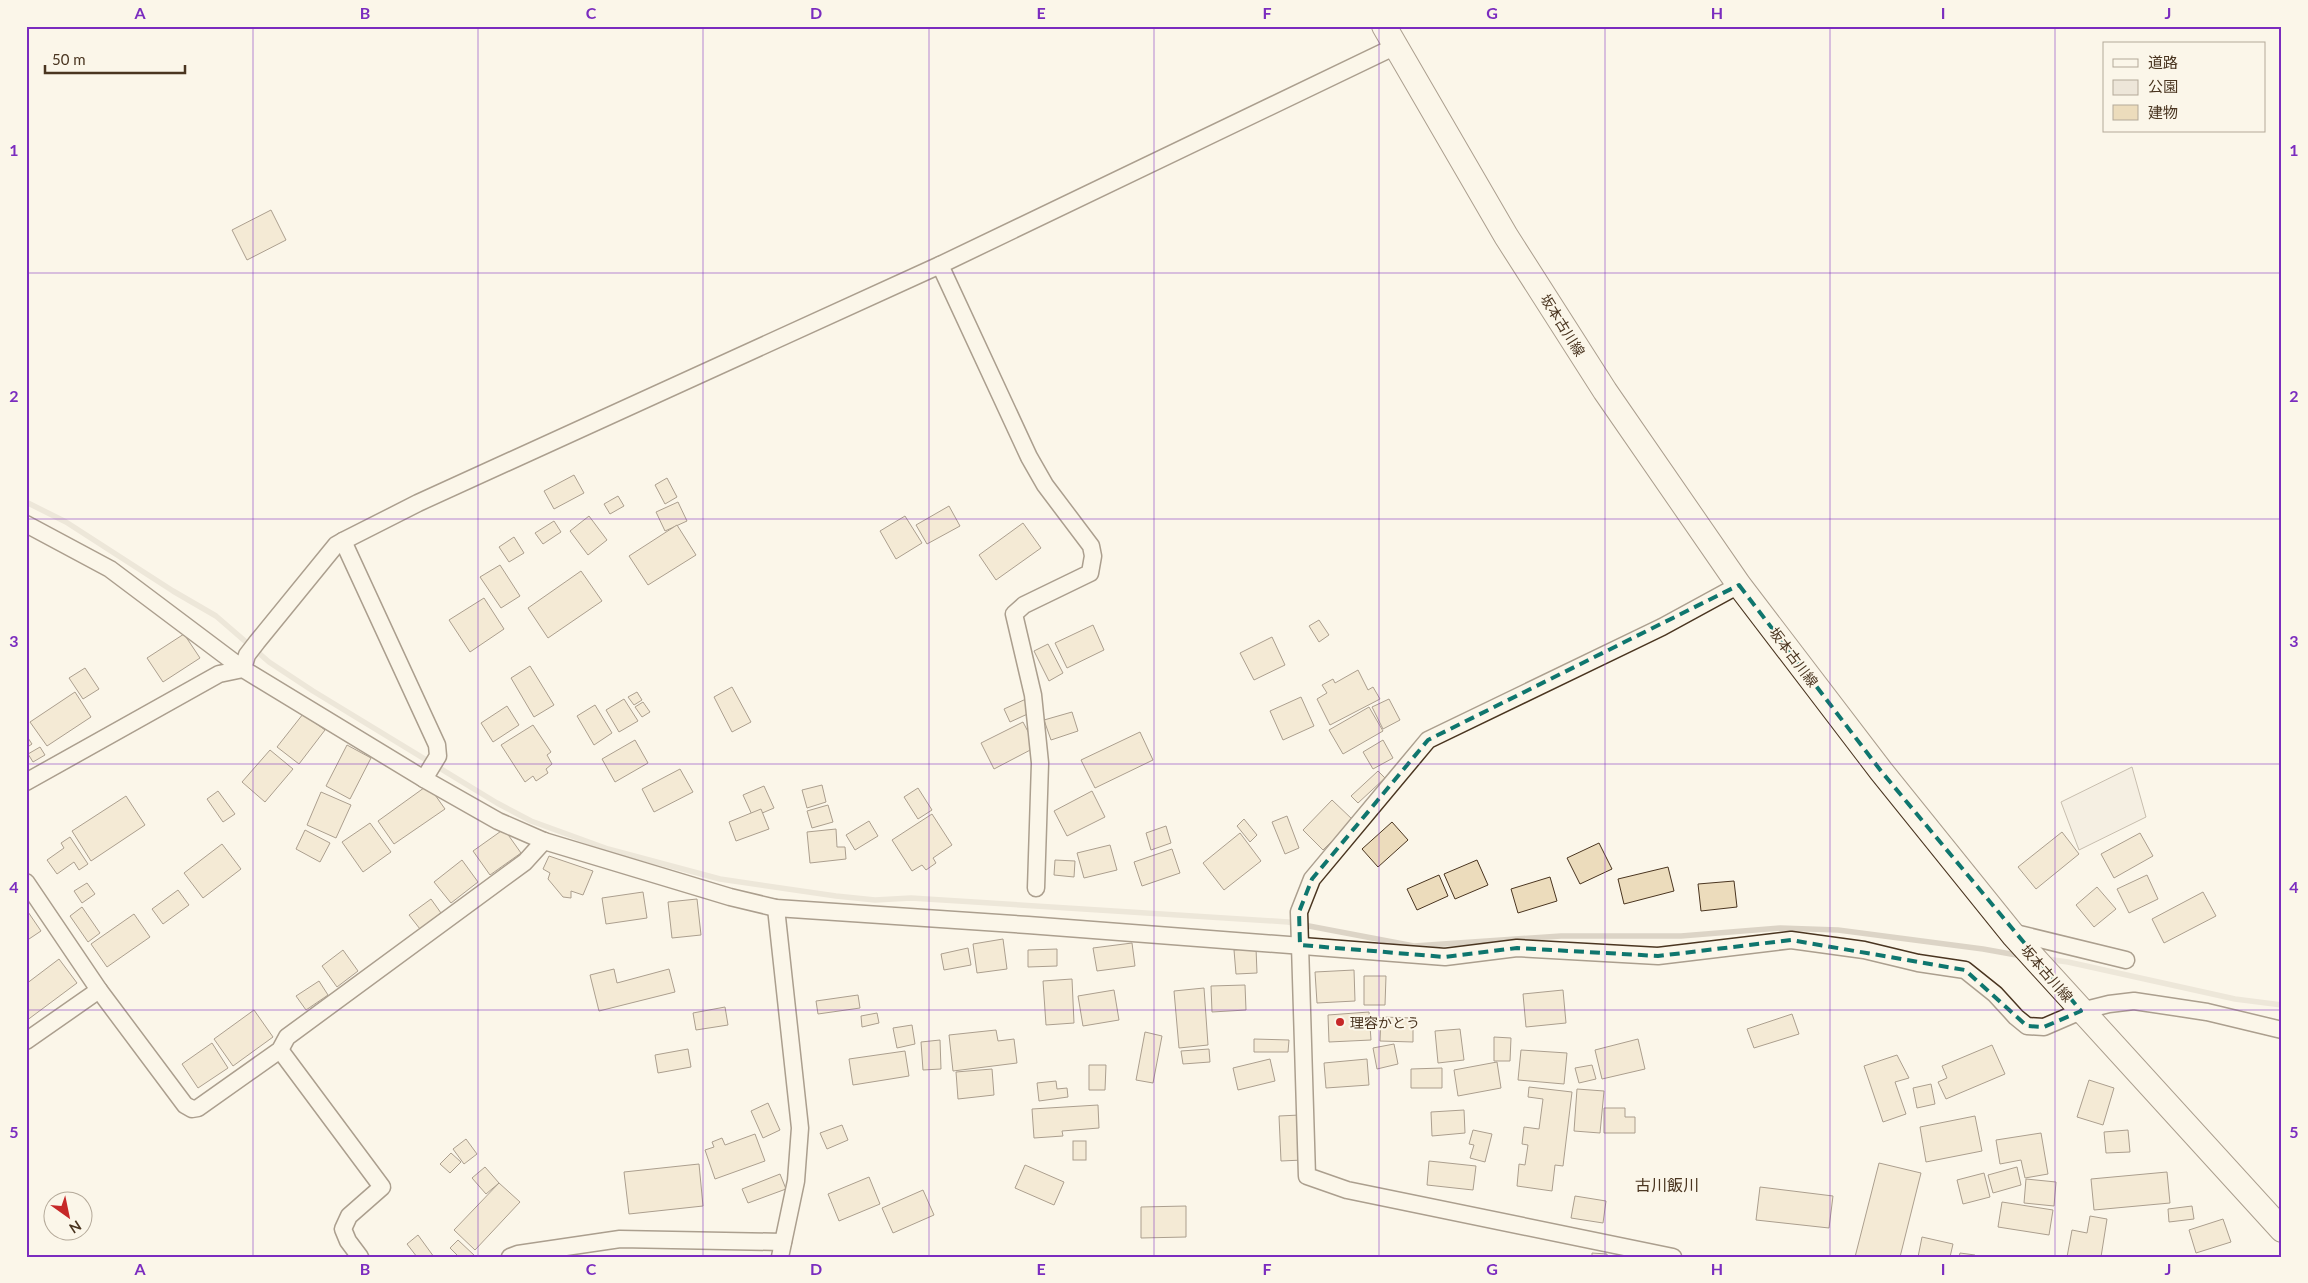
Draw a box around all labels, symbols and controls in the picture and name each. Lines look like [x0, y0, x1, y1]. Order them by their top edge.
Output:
text: A [133, 3, 146, 22]
text: B [360, 3, 370, 22]
text: C [586, 3, 597, 22]
text: D [810, 3, 822, 22]
text: E [1036, 3, 1046, 22]
text: F [1262, 3, 1272, 22]
text: G [1486, 3, 1498, 22]
text: H [1711, 3, 1723, 22]
text: I [1941, 3, 1945, 22]
text: J [2165, 3, 2171, 22]
scale bar [45, 42, 185, 74]
legend [2103, 42, 2266, 132]
text: 50 m [52, 50, 86, 68]
text: 道路 [2148, 53, 2178, 71]
text: 公園 [2148, 77, 2178, 95]
text: 建物 [2148, 103, 2178, 121]
text: 1 [9, 140, 19, 159]
text: 1 [2289, 140, 2299, 159]
street label: 坂本古川線 [1537, 291, 1589, 359]
text: 2 [9, 386, 19, 405]
text: 2 [2289, 386, 2299, 405]
street label: 坂本古川線 [1766, 624, 1822, 690]
text: 3 [9, 631, 19, 650]
text: 3 [2289, 631, 2299, 650]
text: 4 [9, 877, 19, 896]
text: 4 [2289, 877, 2299, 896]
street label: 坂本古川線 [2018, 941, 2076, 1005]
place label: 理容かとう [1350, 1014, 1420, 1031]
marker: 理容かとう [1334, 1016, 1346, 1028]
text: 5 [9, 1122, 19, 1141]
text: 5 [2289, 1122, 2299, 1141]
district label: 古川飯川 [1635, 1175, 1699, 1194]
north arrow [42, 1190, 92, 1240]
text: N [66, 1217, 85, 1237]
text: A [133, 1259, 146, 1278]
text: B [360, 1259, 370, 1278]
text: C [586, 1259, 597, 1278]
text: D [810, 1259, 822, 1278]
text: E [1036, 1259, 1046, 1278]
text: F [1262, 1259, 1272, 1278]
text: G [1486, 1259, 1498, 1278]
text: H [1711, 1259, 1723, 1278]
text: I [1941, 1259, 1945, 1278]
text: J [2165, 1259, 2171, 1278]

